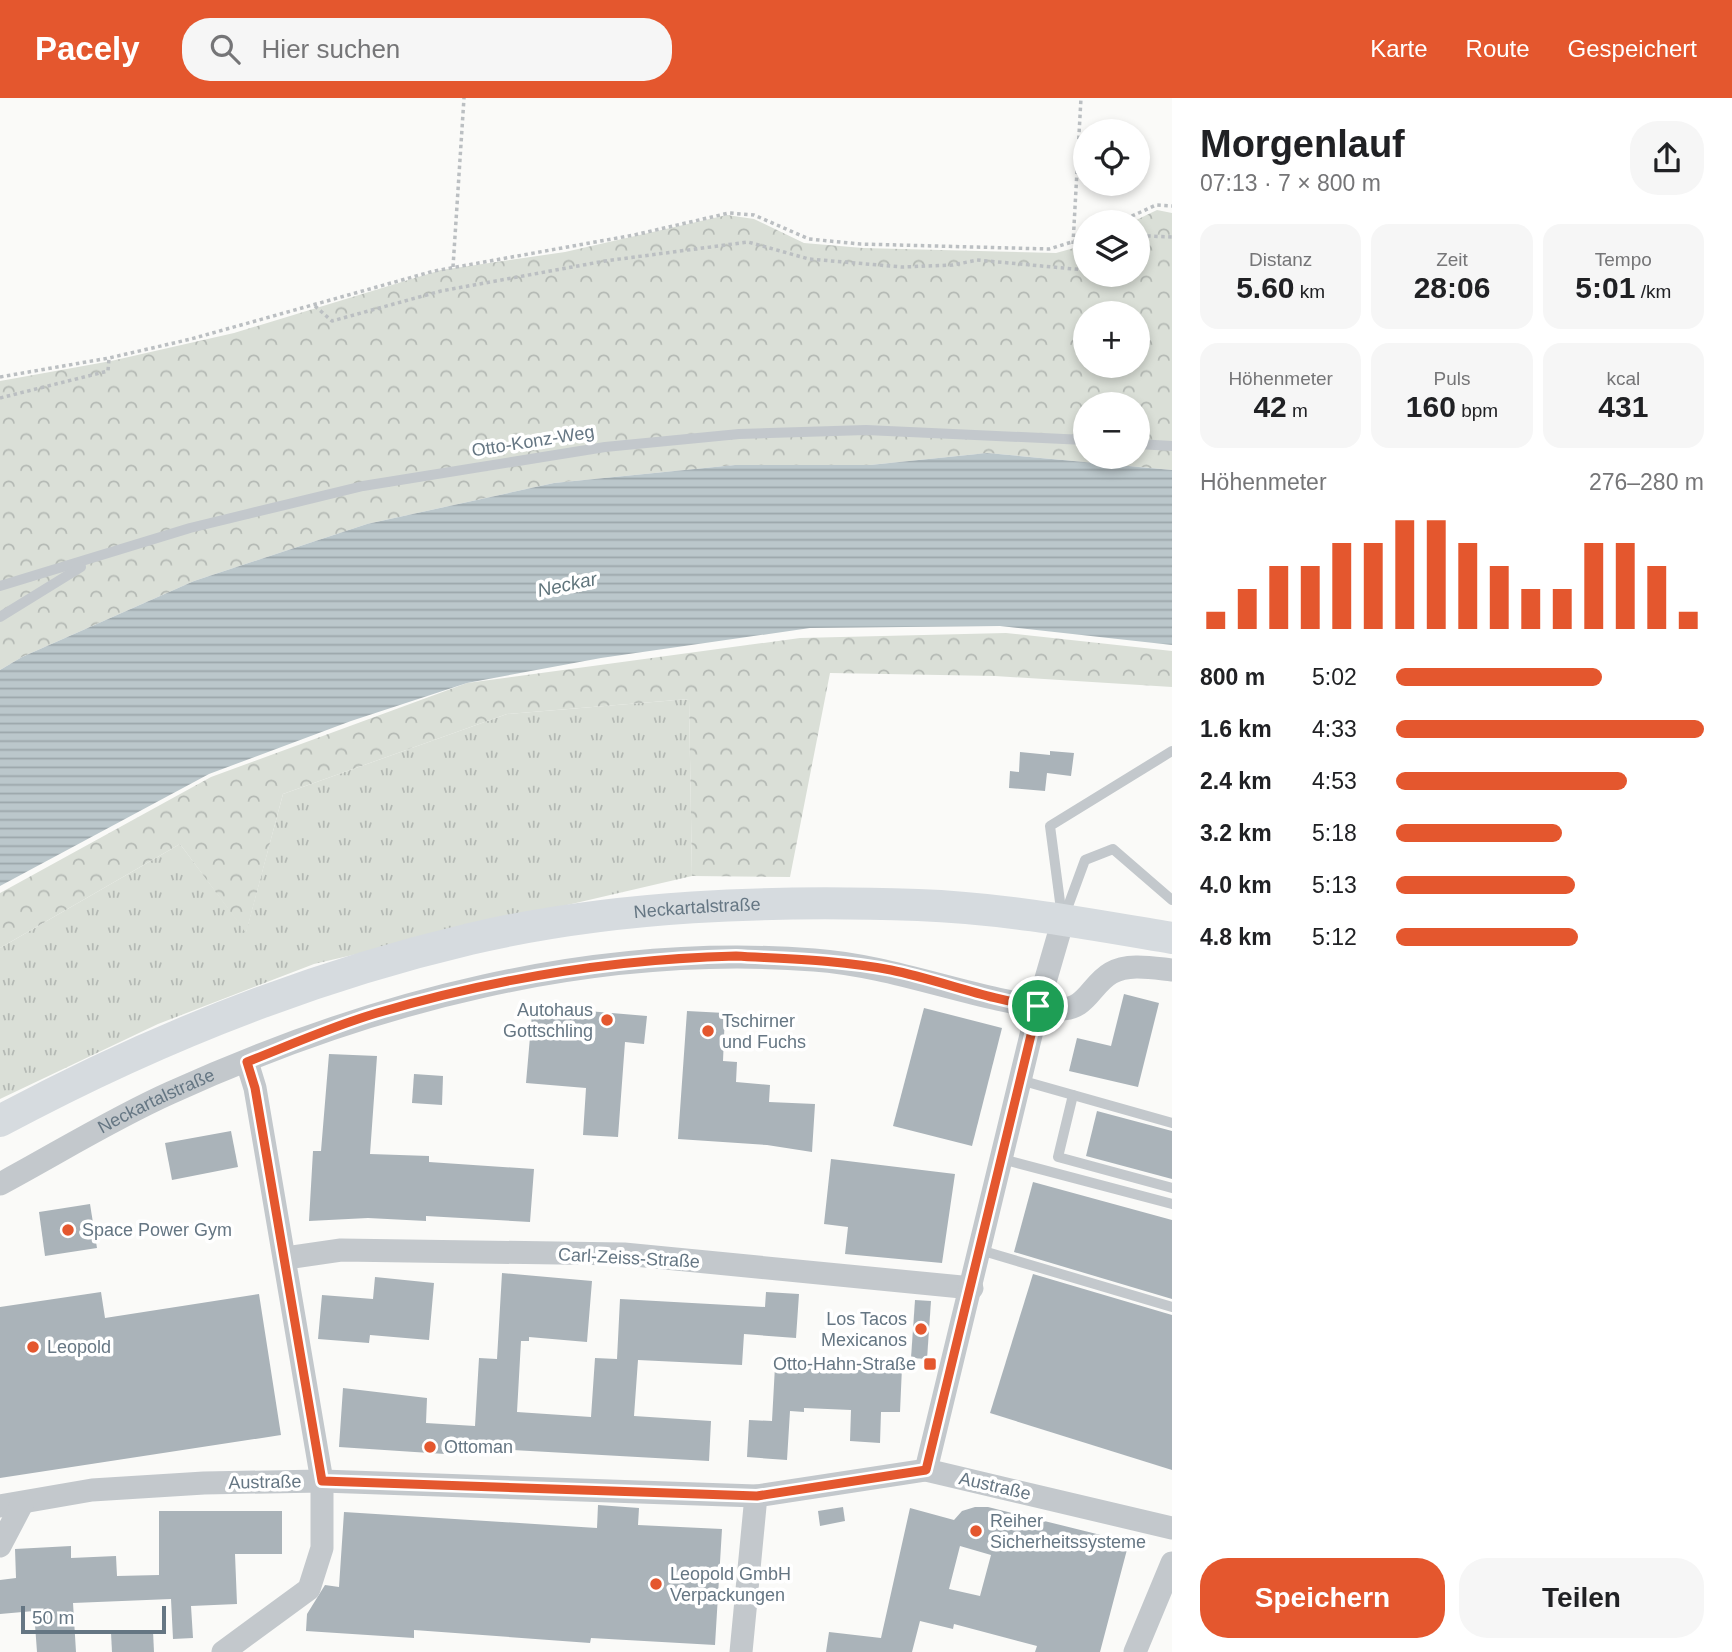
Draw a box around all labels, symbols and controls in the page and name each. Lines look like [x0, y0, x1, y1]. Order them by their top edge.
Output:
search box [182, 18, 672, 81]
text: Pacely [35, 30, 140, 67]
icon: search [206, 30, 244, 68]
text: Hier suchen [262, 34, 400, 64]
text: Karte [1370, 35, 1428, 62]
text: Route [1466, 35, 1530, 62]
text: Gespeichert [1568, 35, 1697, 62]
map controls [1073, 119, 1150, 469]
button: locate [1073, 119, 1150, 196]
button: share [1630, 121, 1704, 195]
text: Morgenlauf [1200, 123, 1405, 165]
text: 07:13 · 7 × 800 m [1200, 170, 1381, 196]
button: layers [1073, 210, 1150, 287]
text: Distanz [1249, 249, 1312, 270]
text: Zeit [1436, 249, 1468, 270]
text: Tempo [1595, 249, 1652, 270]
text: 5.60 [1236, 271, 1295, 304]
text: 28:06 [1414, 271, 1490, 304]
text: 5:01 [1575, 271, 1635, 304]
text: km [1295, 281, 1325, 302]
text: /km [1635, 281, 1671, 302]
button: + [1073, 301, 1150, 378]
text: Höhenmeter [1228, 368, 1333, 389]
text: Puls [1434, 368, 1470, 389]
text: kcal [1606, 368, 1640, 389]
text: 42 [1253, 390, 1287, 423]
text: 160 [1406, 390, 1456, 423]
text: 431 [1598, 390, 1648, 423]
button: − [1073, 392, 1150, 469]
text: m [1287, 400, 1308, 421]
text: bpm [1456, 400, 1498, 421]
street label: Otto-Konz-Weg [470, 421, 596, 461]
text: Höhenmeter [1200, 469, 1327, 495]
text: 276–280 m [1589, 469, 1704, 495]
water label: Neckar [535, 568, 599, 601]
text: 800 m [1200, 664, 1265, 690]
text: 5:02 [1312, 664, 1357, 690]
text: 1.6 km [1200, 716, 1272, 742]
text: 4:33 [1312, 716, 1357, 742]
text: 2.4 km [1200, 768, 1272, 794]
text: 4:53 [1312, 768, 1357, 794]
text: 3.2 km [1200, 820, 1272, 846]
text: 5:18 [1312, 820, 1357, 846]
text: 4.0 km [1200, 872, 1272, 898]
text: 5:13 [1312, 872, 1357, 898]
street label: Neckartalstraße [633, 894, 761, 922]
text: 4.8 km [1200, 924, 1272, 950]
text: 5:12 [1312, 924, 1357, 950]
pin [1008, 976, 1068, 1036]
icon: arrive [1019, 987, 1057, 1025]
place label: Autohaus Gottschling [503, 1000, 593, 1041]
place label: Tschirner und Fuchs [722, 1011, 806, 1052]
marker: Autohaus Gottschling [599, 1012, 615, 1028]
marker: Tschirner und Fuchs [700, 1023, 716, 1039]
street label: Neckartalstraße [94, 1065, 218, 1138]
place label: Space Power Gym [82, 1220, 232, 1240]
marker: Space Power Gym [60, 1222, 76, 1238]
street label: Carl-Zeiss-Straße [558, 1244, 700, 1272]
place label: Los Tacos Mexicanos [821, 1309, 907, 1350]
marker: Los Tacos Mexicanos [913, 1321, 929, 1337]
place label: Leopold [47, 1337, 111, 1357]
marker: Leopold [25, 1339, 41, 1355]
place label: Otto-Hahn-Straße [773, 1354, 916, 1374]
marker: Otto-Hahn-Straße [922, 1356, 938, 1372]
place label: Ottoman [444, 1437, 513, 1457]
marker: Ottoman [422, 1439, 438, 1455]
street label: Austraße [957, 1468, 1033, 1504]
street label: Austraße [228, 1471, 302, 1493]
place label: Reiher Sicherheitssysteme [990, 1511, 1146, 1552]
marker: Reiher Sicherheitssysteme [968, 1523, 984, 1539]
button: Speichern [1200, 1558, 1445, 1638]
button: Teilen [1459, 1558, 1704, 1638]
place label: Leopold GmbH Verpackungen [670, 1564, 791, 1605]
marker: Leopold GmbH Verpackungen [648, 1576, 664, 1592]
scale bar [21, 1603, 166, 1635]
text: 50 m [32, 1607, 74, 1628]

